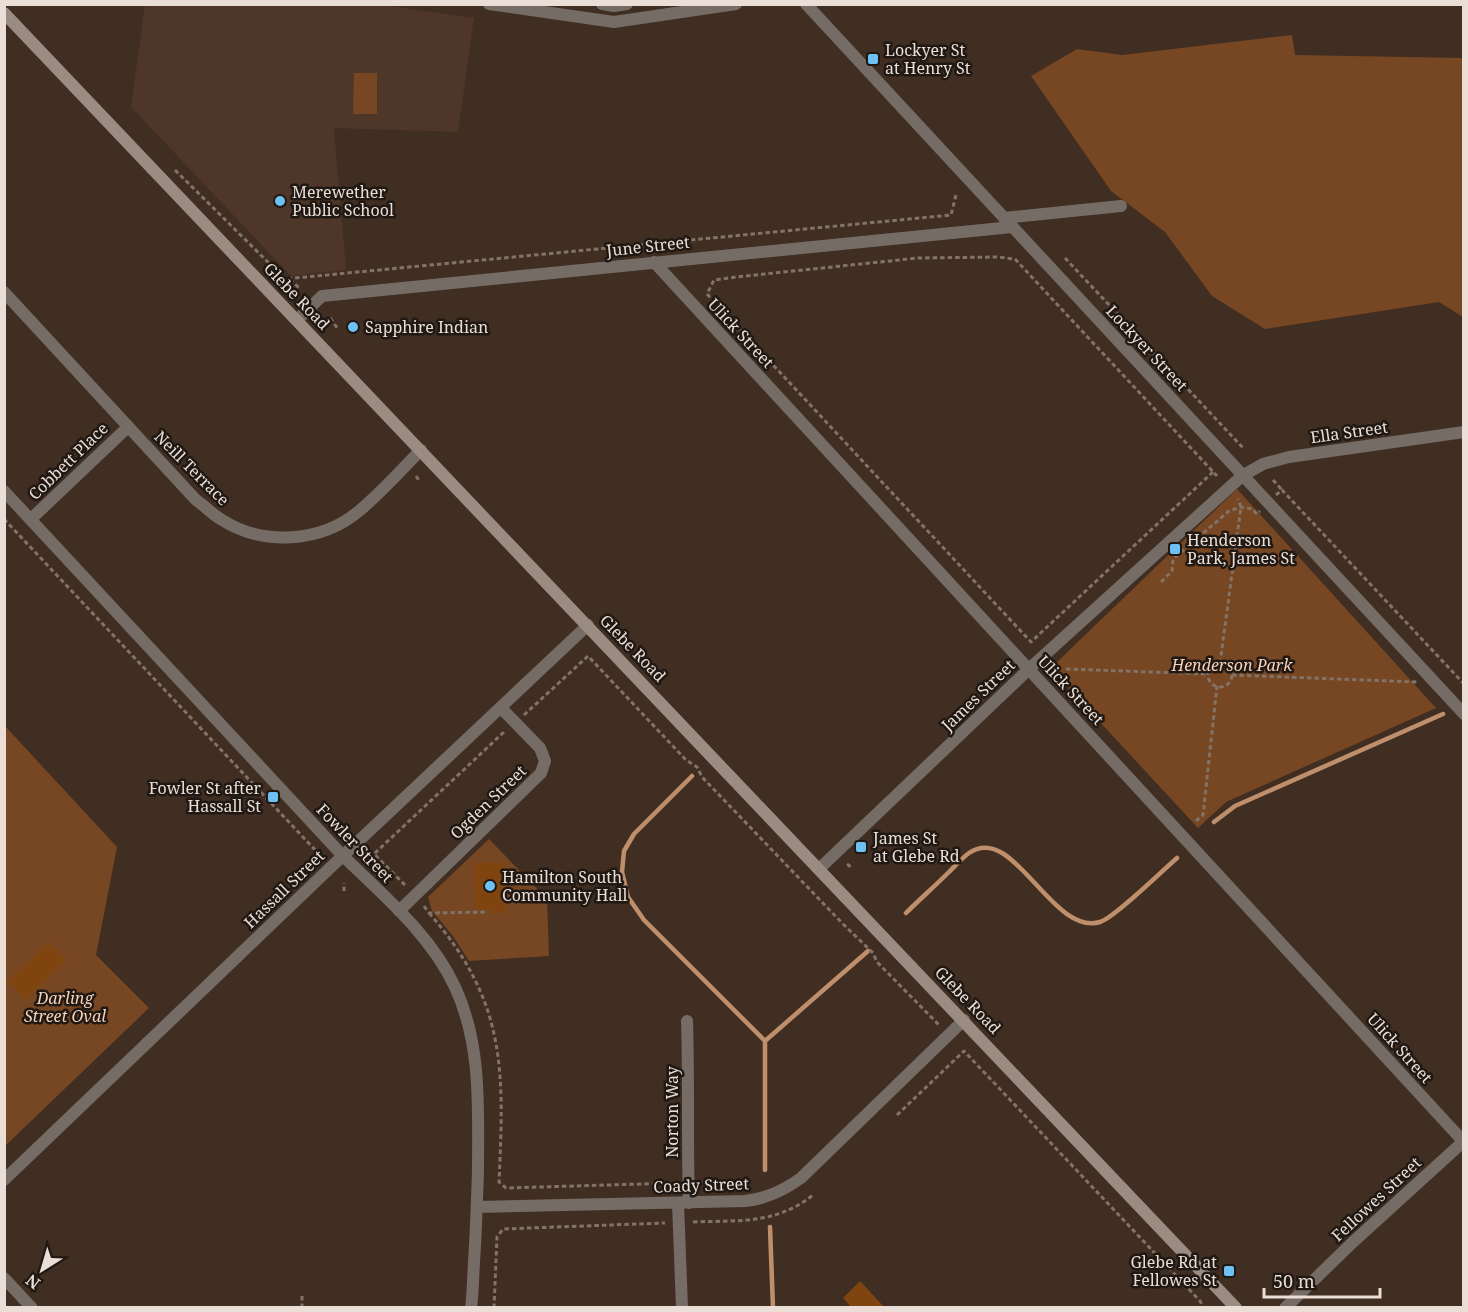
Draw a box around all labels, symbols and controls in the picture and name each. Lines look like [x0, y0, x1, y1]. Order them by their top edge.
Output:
place label: Lockyer St at Henry St [885, 39, 971, 79]
marker: Lockyer St at Henry St [866, 52, 880, 66]
place label: Merewether Public School [292, 181, 394, 221]
marker: Merewether Public School [273, 194, 287, 208]
street label: June Street [604, 231, 691, 261]
street label: Glebe Road [259, 257, 335, 335]
street label: Ulick Street [703, 293, 779, 373]
street label: Lockyer Street [1101, 300, 1193, 396]
place label: Sapphire Indian [365, 316, 488, 338]
marker: Sapphire Indian [346, 320, 360, 334]
street label: Ella Street [1309, 416, 1389, 448]
street label: Cobbett Place [23, 417, 113, 505]
street label: Neill Terrace [150, 426, 234, 510]
place label: Henderson Park, James St [1187, 529, 1295, 569]
marker: Henderson Park, James St [1168, 542, 1182, 556]
street label: Glebe Road [595, 609, 671, 687]
street label: Ulick Street [1033, 650, 1109, 730]
street label: James Street [936, 654, 1020, 736]
park label: Henderson Park [1171, 654, 1293, 676]
street label: Ogden Street [445, 760, 531, 844]
place label: Fowler St after Hassall St [149, 777, 261, 817]
marker: Fowler St after Hassall St [266, 790, 280, 804]
street label: Fowler Street [312, 799, 398, 887]
place label: James St at Glebe Rd [872, 827, 960, 867]
marker: James St at Glebe Rd [854, 840, 868, 854]
street label: Hassall Street [239, 845, 329, 933]
place label: Hamilton South Community Hall [502, 866, 627, 906]
marker: Hamilton South Community Hall [483, 879, 497, 893]
street label: Glebe Road [930, 961, 1006, 1039]
park label: Darling Street Oval [24, 987, 106, 1027]
street label: Ulick Street [1363, 1008, 1438, 1088]
street label: Norton Way [661, 1065, 683, 1158]
street label: Fellowes Street [1326, 1152, 1426, 1246]
street label: Coady Street [653, 1172, 750, 1198]
north arrow [12, 1240, 72, 1300]
place label: Glebe Rd at Fellowes St [1130, 1251, 1217, 1291]
scale bar [1264, 1261, 1380, 1299]
marker: Glebe Rd at Fellowes St [1222, 1264, 1236, 1278]
text: N [21, 1269, 45, 1295]
text: 50 m [1273, 1269, 1315, 1293]

